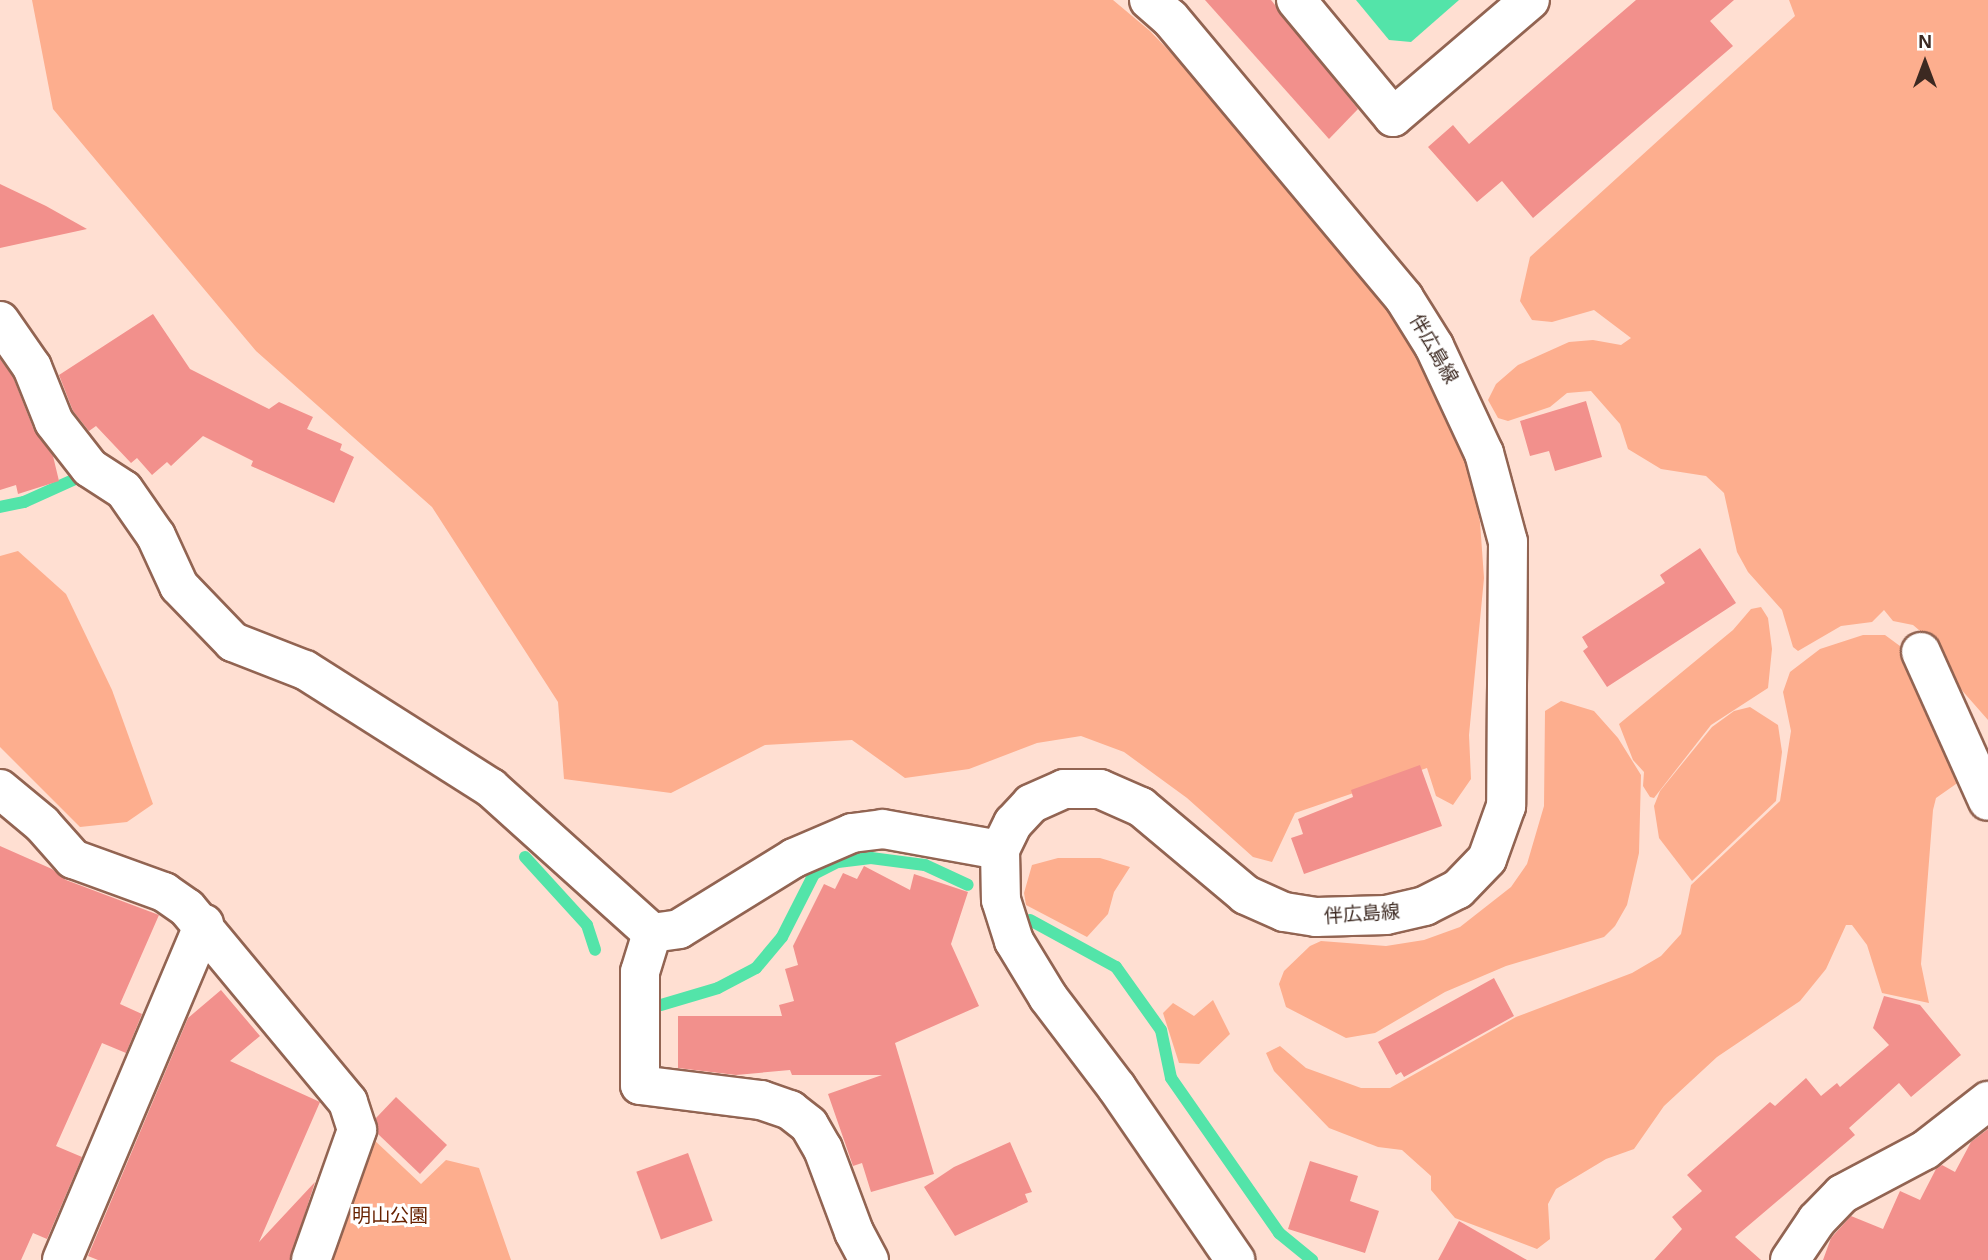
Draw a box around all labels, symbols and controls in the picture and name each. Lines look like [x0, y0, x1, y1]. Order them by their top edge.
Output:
north arrow [1890, 28, 1960, 98]
text: N [1918, 31, 1932, 52]
street label: 伴広島線 [1405, 310, 1463, 388]
street label: 伴広島線 [1323, 900, 1401, 928]
park label: 明山公園 [352, 1205, 428, 1227]

